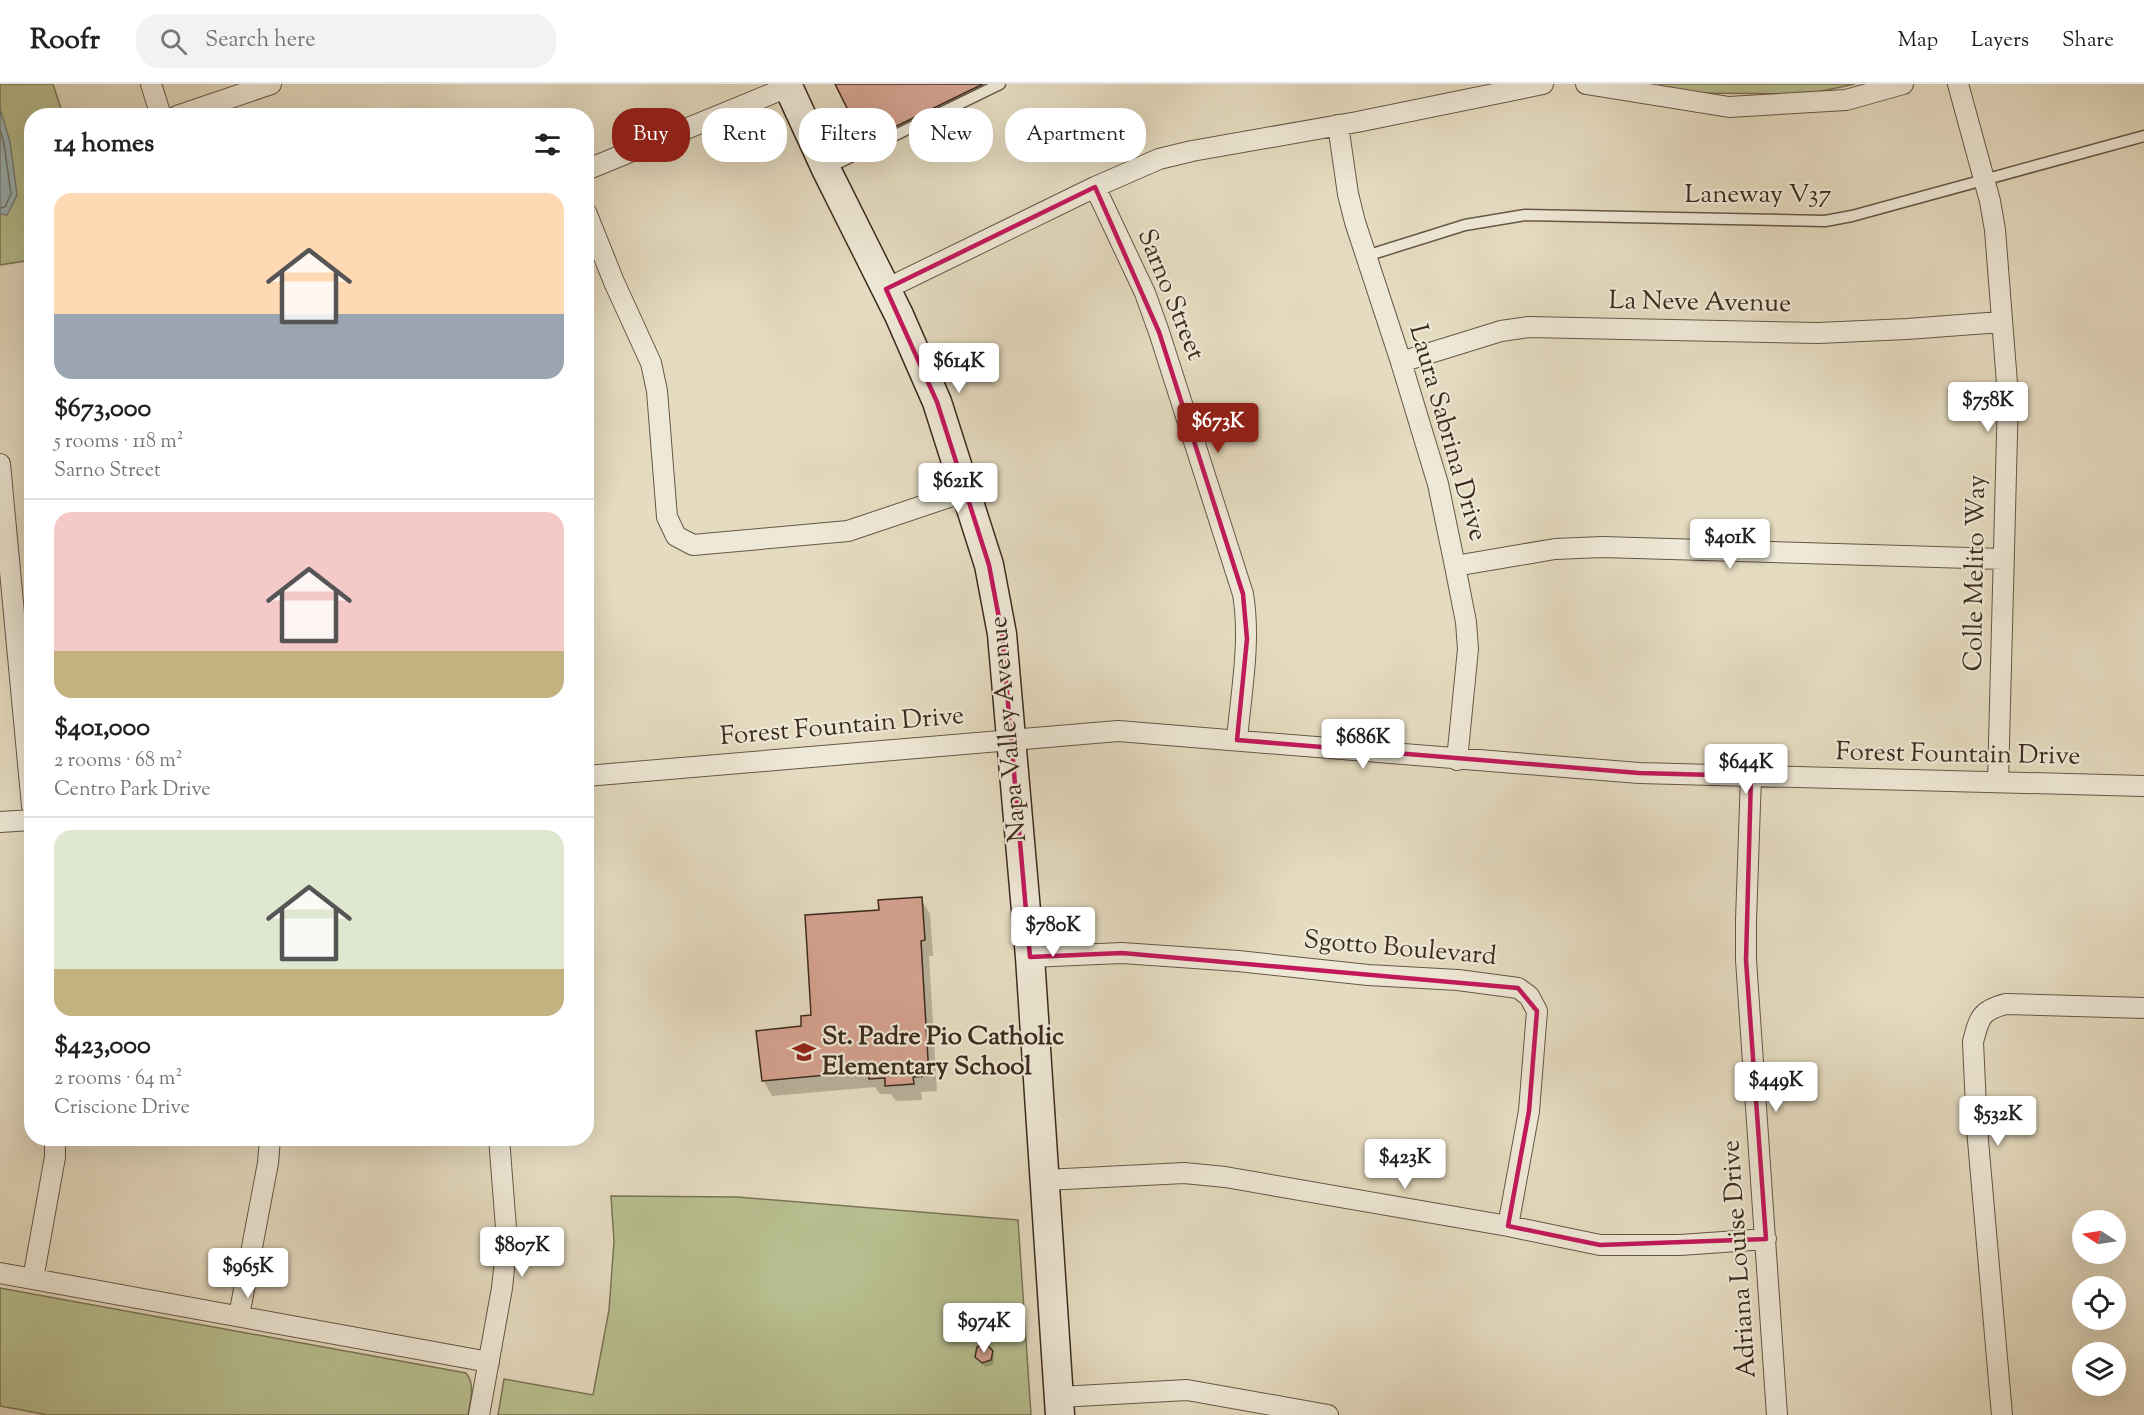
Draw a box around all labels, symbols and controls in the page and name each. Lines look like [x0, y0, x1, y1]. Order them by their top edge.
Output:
search box [136, 14, 556, 68]
text: Roofr [30, 21, 100, 61]
icon: search [157, 25, 190, 58]
text: Search here [205, 25, 315, 57]
text: Map [1898, 26, 1938, 56]
text: Layers [1971, 26, 2029, 56]
text: Share [2062, 26, 2114, 56]
chip: Buy [612, 108, 690, 162]
chip: Rent [702, 108, 787, 162]
chip: Filters [799, 108, 897, 162]
chip: New [909, 108, 993, 162]
chip: Apartment [1005, 108, 1146, 162]
text: 14 homes [54, 126, 154, 163]
icon: filters [531, 128, 564, 161]
street label: Laneway V37 [1684, 177, 1832, 214]
street label: Sarno Street [1127, 224, 1213, 366]
icon: home [255, 232, 363, 340]
street label: La Neve Avenue [1608, 283, 1792, 323]
street label: Laura Sabrina Drive [1398, 320, 1496, 546]
pin: $614K [917, 343, 1001, 394]
text: $614K [933, 348, 985, 377]
pin: $758K [1946, 382, 2030, 433]
text: $758K [1962, 387, 2014, 416]
text: $673,000 [54, 391, 151, 428]
pin: $673K [1176, 403, 1260, 454]
text: $673K [1191, 408, 1245, 437]
text: 5 rooms · 118 m² [54, 428, 184, 457]
text: Sarno Street [54, 457, 161, 486]
pin: $621K [916, 463, 1000, 514]
text: $621K [932, 468, 984, 497]
street label: Colle Melito Way [1956, 474, 1996, 672]
pin: $401K [1688, 519, 1772, 570]
text: $401K [1704, 524, 1756, 553]
icon: home [255, 551, 363, 659]
street label: Napa Valley Avenue [981, 614, 1037, 844]
street label: Forest Fountain Drive [718, 698, 966, 756]
text: $401,000 [54, 710, 150, 747]
pin: $686K [1321, 719, 1405, 770]
text: $686K [1335, 724, 1391, 753]
street label: Forest Fountain Drive [1835, 734, 2081, 776]
pin: $644K [1704, 744, 1788, 795]
text: 2 rooms · 68 m² [54, 747, 182, 776]
text: $644K [1719, 749, 1773, 778]
text: Centro Park Drive [54, 776, 211, 805]
icon: home [255, 869, 363, 977]
pin: $780K [1011, 907, 1095, 958]
text: $780K [1025, 912, 1081, 941]
street label: Sgotto Boulevard [1302, 922, 1498, 976]
place label: St. Padre Pio Catholic Elementary School [822, 1019, 1064, 1086]
text: $423,000 [54, 1028, 151, 1065]
school or university icon: St. Padre Pio Catholic Elementary School [791, 1039, 817, 1065]
pin: $449K [1734, 1062, 1818, 1113]
text: 2 rooms · 64 m² [54, 1065, 182, 1094]
text: $449K [1749, 1067, 1803, 1096]
text: Criscione Drive [54, 1094, 190, 1123]
pin: $532K [1956, 1096, 2040, 1147]
text: $532K [1973, 1101, 2023, 1130]
pin: $423K [1363, 1139, 1447, 1190]
street label: Adriana Louise Drive [1713, 1139, 1767, 1379]
text: $423K [1379, 1144, 1431, 1173]
north arrow [2072, 1210, 2126, 1264]
map controls [2072, 1210, 2126, 1396]
pin: $807K [480, 1227, 564, 1278]
text: $807K [494, 1232, 550, 1261]
pin: $965K [206, 1248, 290, 1299]
text: $965K [222, 1253, 274, 1282]
button: locate [2072, 1276, 2126, 1330]
pin: $974K [942, 1303, 1026, 1354]
text: $974K [957, 1308, 1011, 1337]
button: layers [2072, 1342, 2126, 1396]

